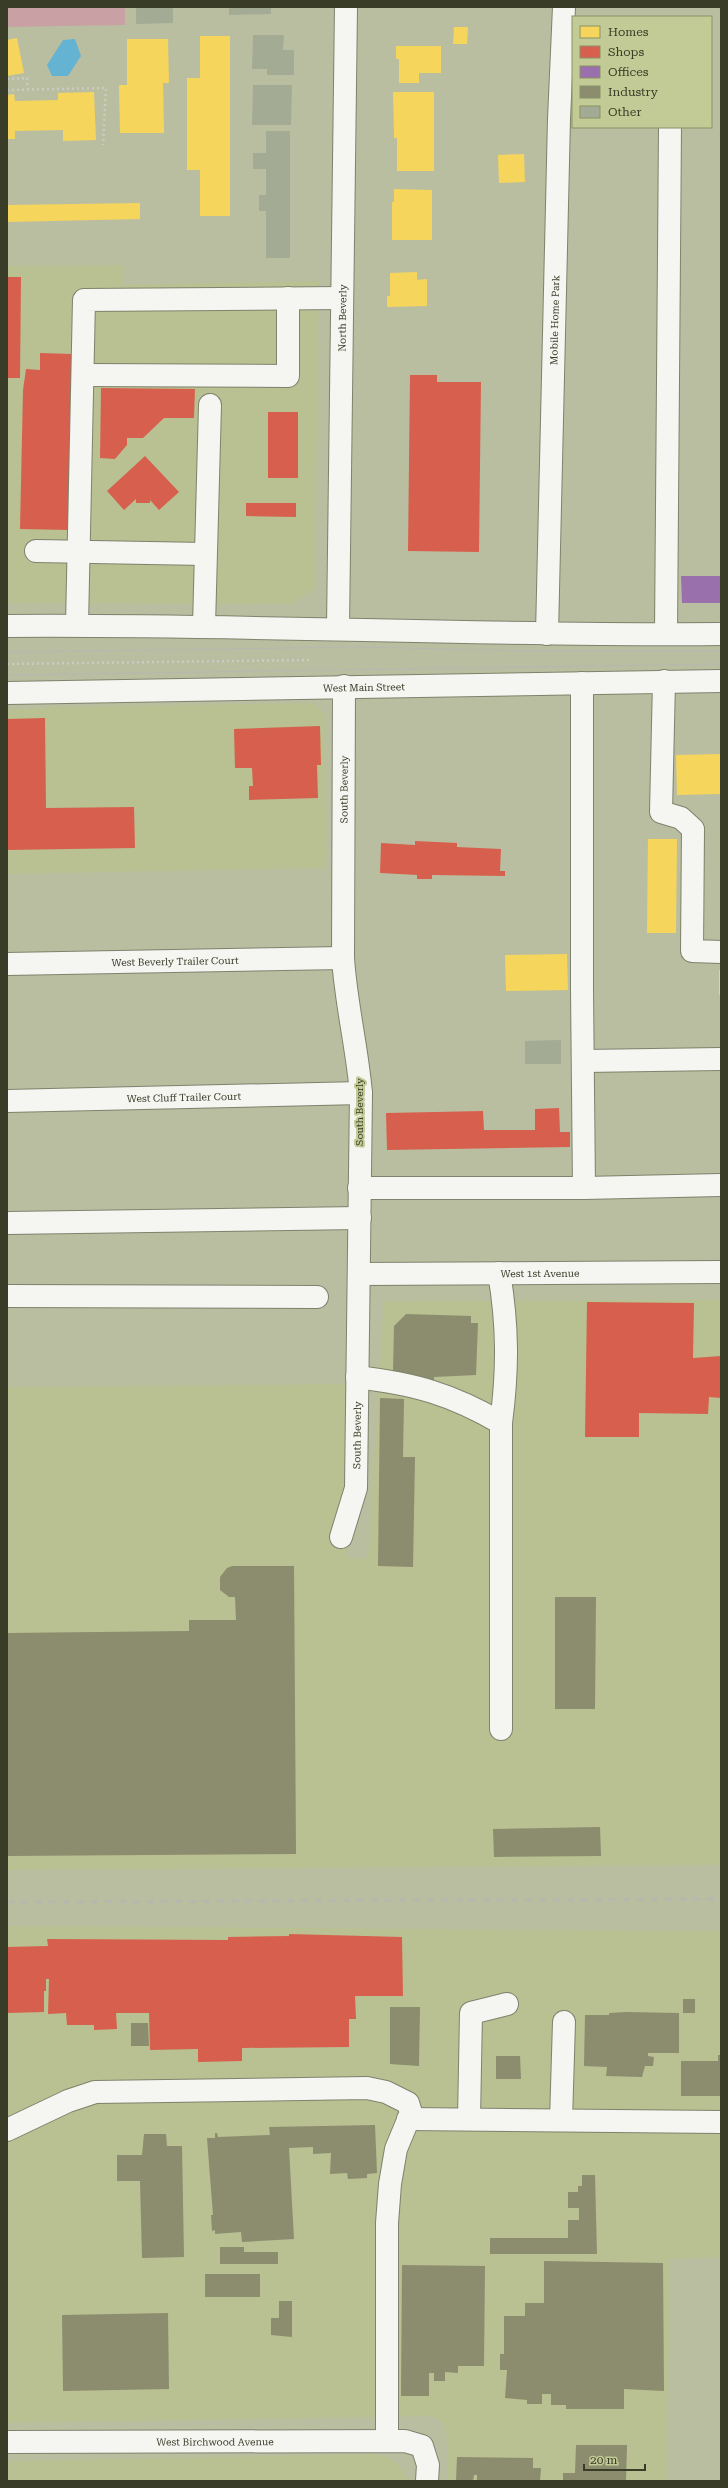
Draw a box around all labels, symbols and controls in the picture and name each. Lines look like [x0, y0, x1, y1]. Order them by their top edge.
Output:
legend [572, 16, 712, 128]
text: Homes [608, 25, 649, 39]
text: Shops [608, 45, 644, 59]
text: Offices [608, 65, 649, 79]
text: Industry [608, 85, 659, 99]
text: Other [608, 105, 641, 119]
street label: Mobile Home Park [548, 274, 561, 365]
street label: North Beverly [337, 284, 348, 352]
street label: West Main Street [323, 681, 405, 694]
street label: South Beverly [338, 755, 350, 823]
street label: West Beverly Trailer Court [111, 955, 239, 968]
street label: South Beverly [354, 1078, 365, 1146]
street label: West Cluff Trailer Court [127, 1091, 242, 1104]
street label: West 1st Avenue [501, 1268, 580, 1279]
street label: South Beverly [351, 1401, 363, 1469]
street label: West Birchwood Avenue [156, 2436, 274, 2448]
scale bar [584, 2446, 645, 2472]
text: 20 m [590, 2453, 617, 2467]

